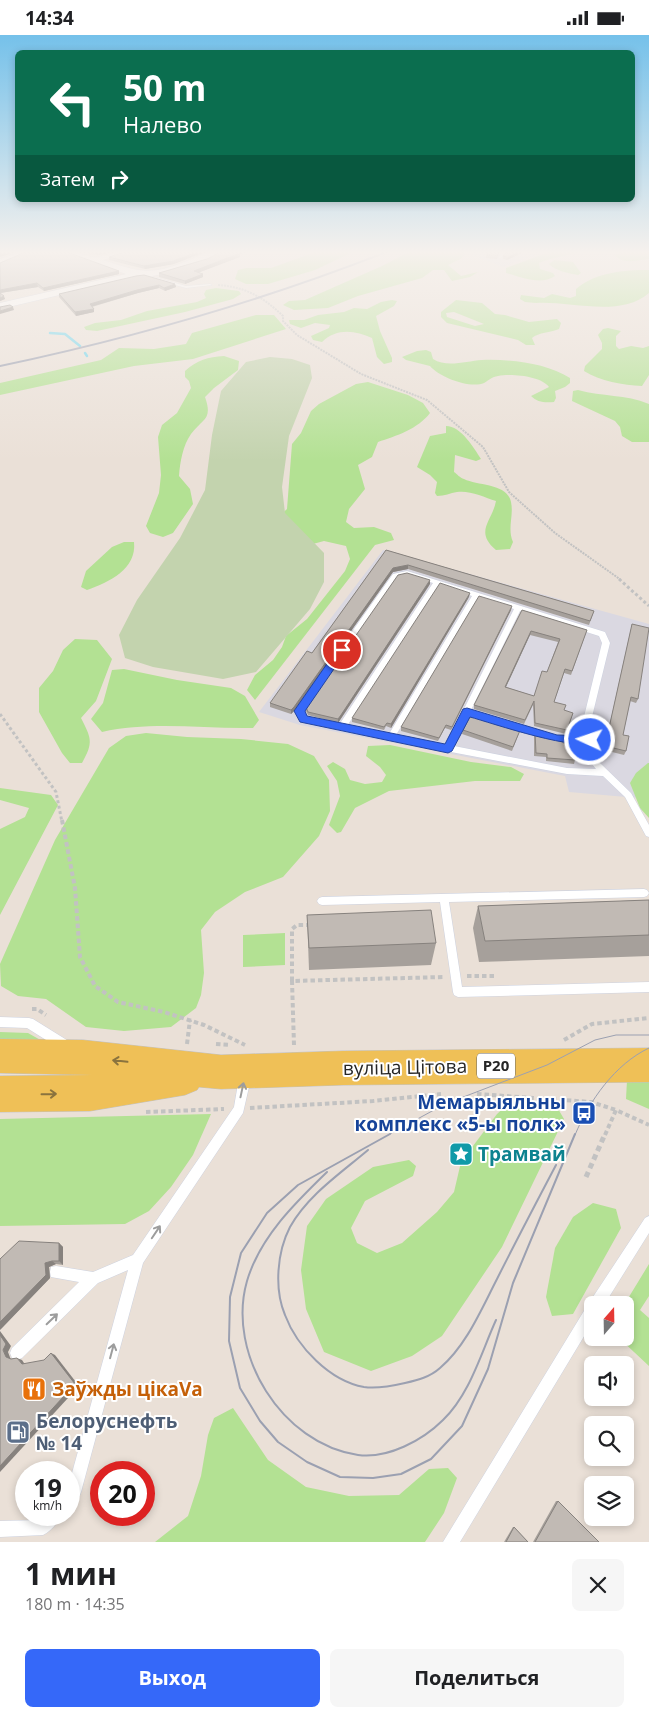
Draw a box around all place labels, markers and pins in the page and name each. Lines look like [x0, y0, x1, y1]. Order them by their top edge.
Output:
pin [321, 629, 363, 671]
place label: Мемарыяльны комплекс «5-ы полк» [354, 1089, 566, 1137]
bus stop icon: Мемарыяльны комплекс «5-ы полк» [571, 1100, 597, 1126]
place icon: Трамвай [448, 1141, 474, 1167]
place label: Трамвай [478, 1141, 566, 1167]
restaurant icon: Заўжды цікаVа [21, 1376, 47, 1402]
place label: Заўжды цікаVа [52, 1376, 203, 1402]
place label: Белоруснефть № 14 [36, 1408, 177, 1456]
fuel station icon: Белоруснефть № 14 [5, 1419, 31, 1445]

